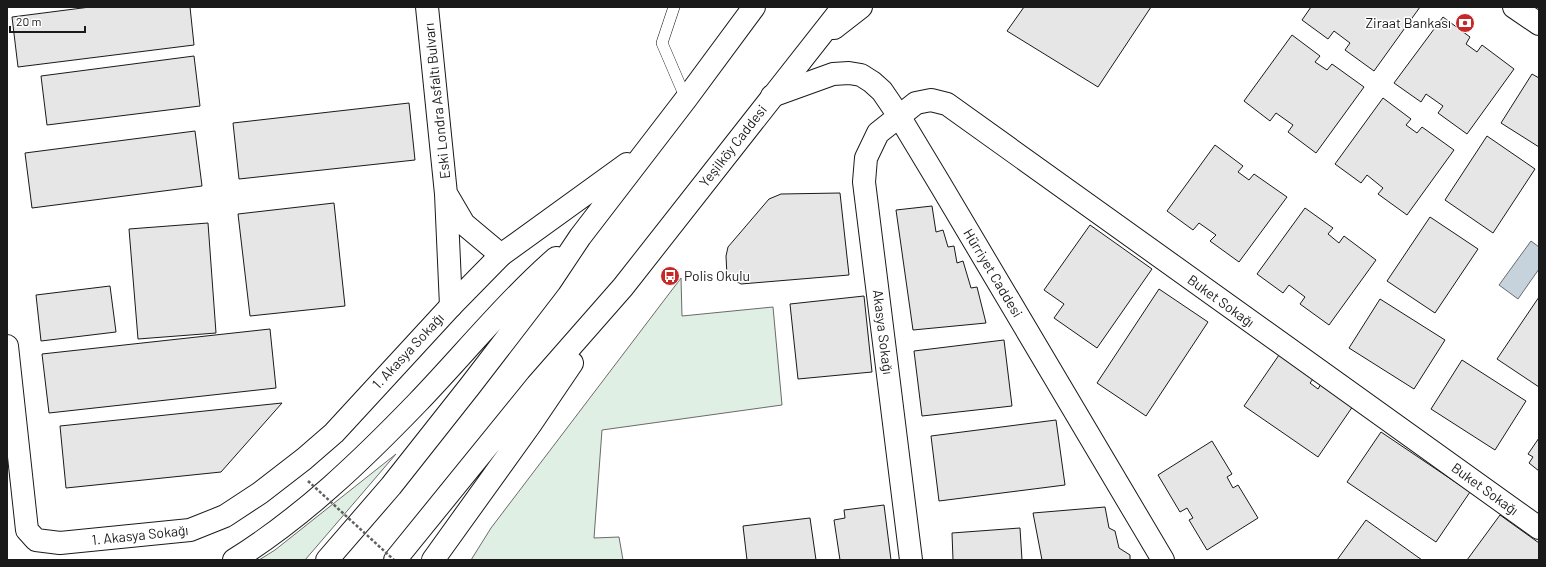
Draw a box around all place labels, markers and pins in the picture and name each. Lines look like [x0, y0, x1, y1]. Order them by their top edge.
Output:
bank icon: Ziraat Bankası [1454, 12, 1476, 34]
place label: Ziraat Bankası [1365, 14, 1451, 31]
bus stop icon: Polis Okulu [659, 265, 681, 287]
place label: Polis Okulu [684, 267, 750, 284]

